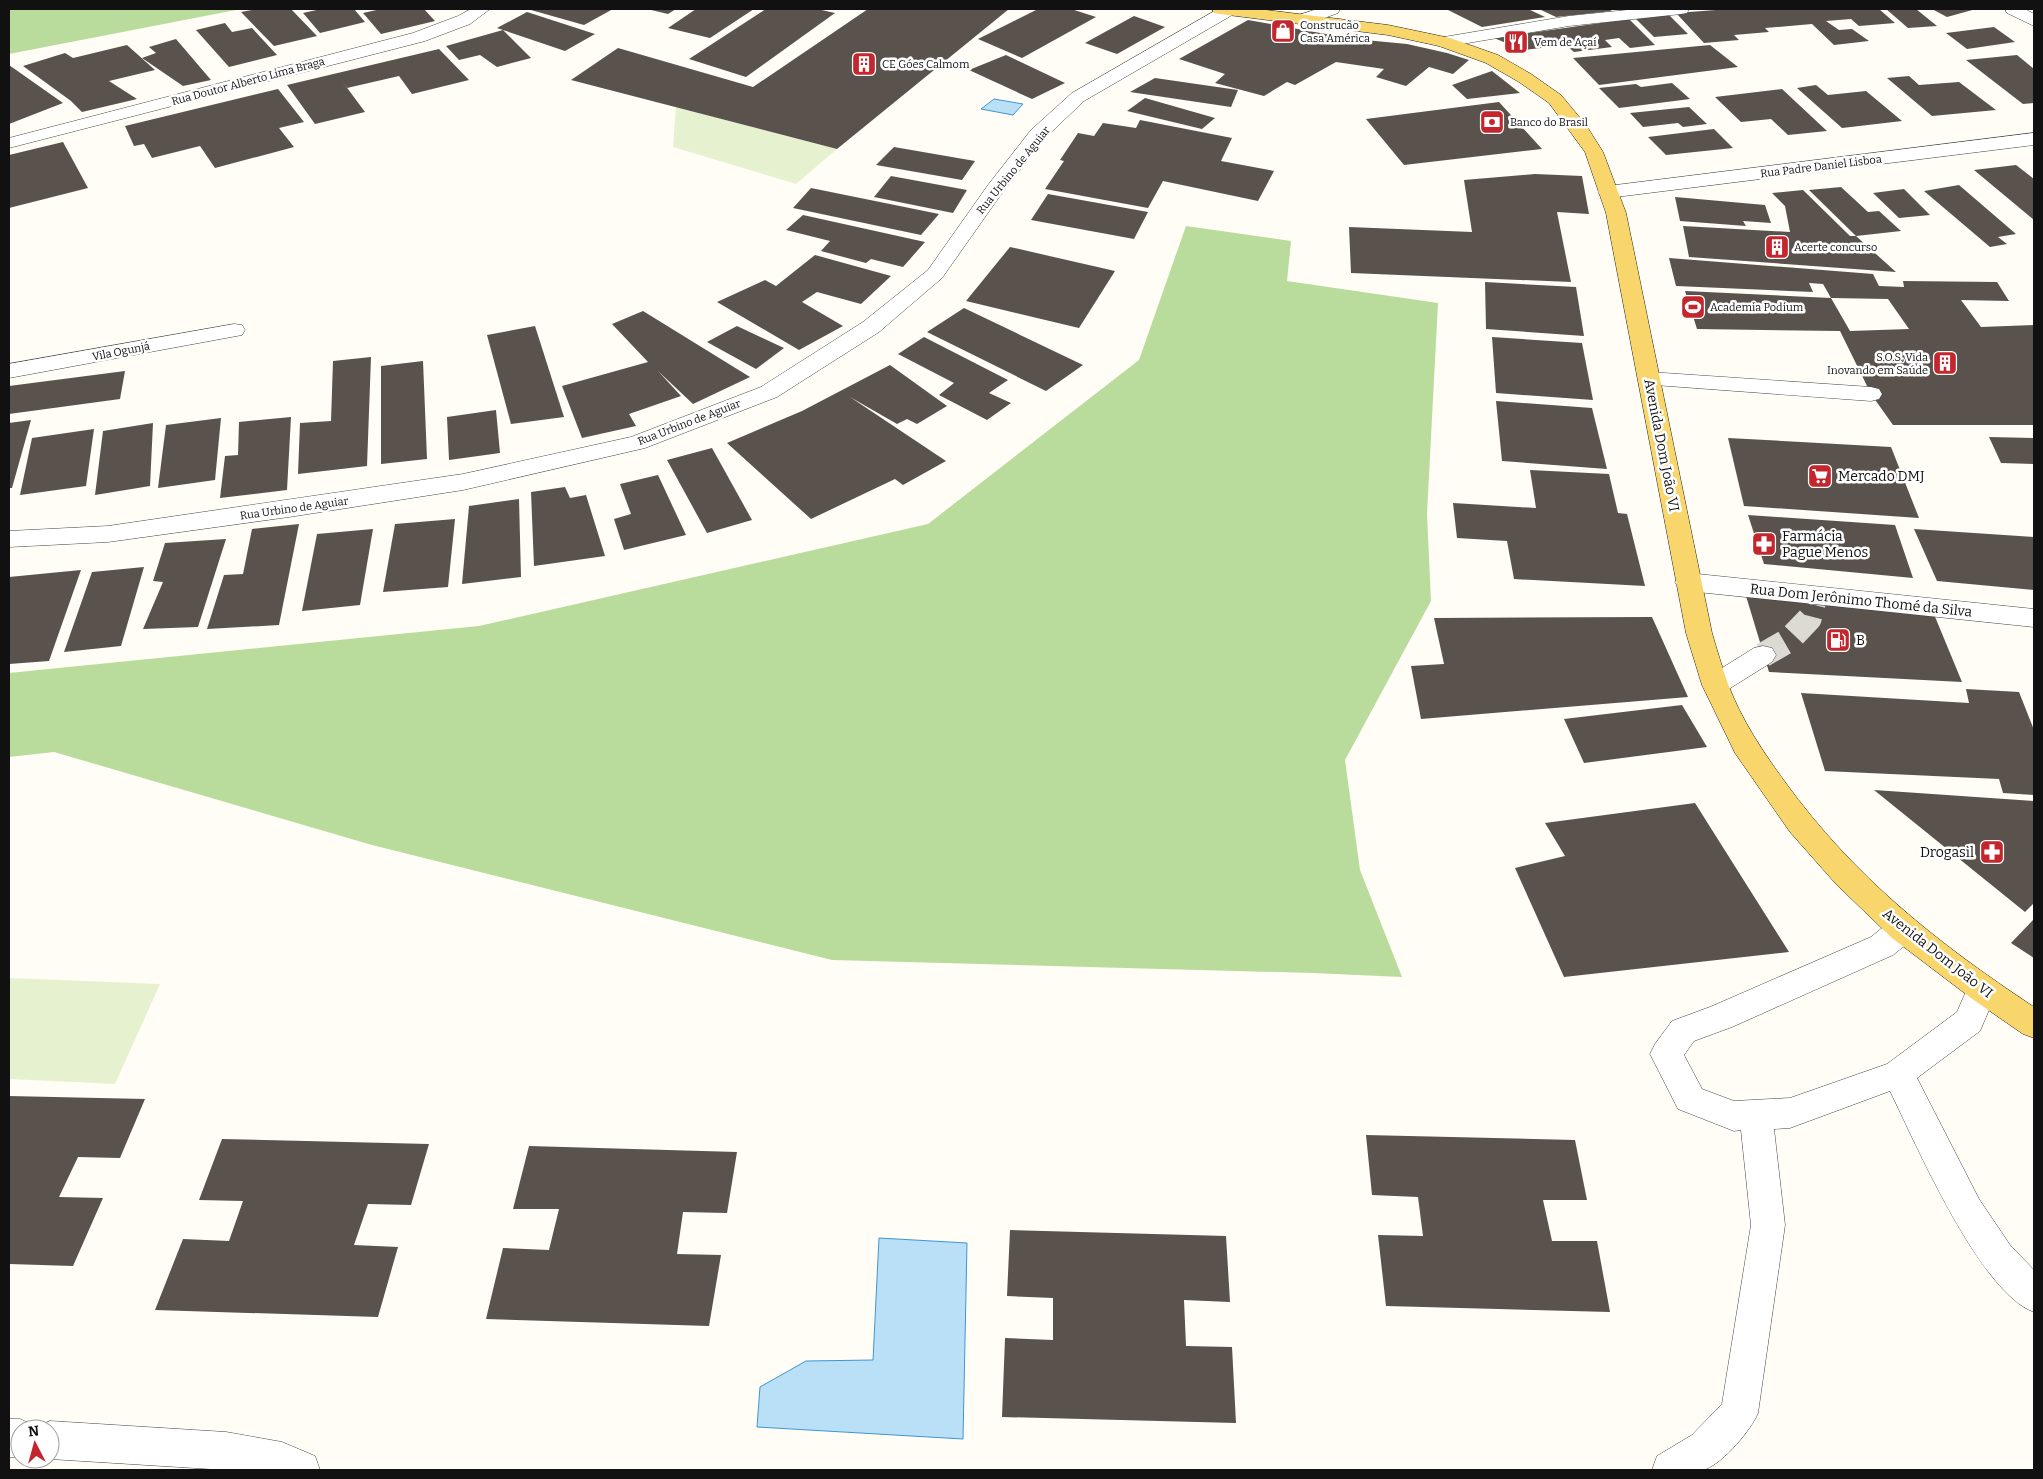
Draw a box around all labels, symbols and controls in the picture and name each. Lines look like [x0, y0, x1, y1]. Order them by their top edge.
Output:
shop icon: Construcão Casa América [1270, 18, 1296, 44]
place label: Construcão Casa América [1300, 19, 1370, 45]
restaurant icon: Vem de Açaí [1503, 29, 1529, 55]
place label: Vem de Açaí [1534, 36, 1597, 49]
building icon: CE Góes Calmom [851, 51, 877, 77]
street label: Rua Doutor Alberto Lima Braga [170, 55, 326, 108]
place label: CE Góes Calmom [882, 58, 970, 71]
bank icon: Banco do Brasil [1479, 109, 1505, 135]
place label: Banco do Brasil [1510, 116, 1588, 129]
street label: Rua Urbino de Aguiar [974, 124, 1053, 217]
street label: Rua Padre Daniel Lisboa [1760, 153, 1882, 180]
building icon: Acerte concurso [1764, 234, 1790, 260]
place label: Acerte concurso [1794, 241, 1877, 254]
sports icon: Academia Podium [1680, 294, 1706, 320]
place label: Academia Podium [1710, 301, 1804, 314]
street label: Vila Ogunjá [91, 340, 151, 363]
building icon: S.O.S. Vida Inovando em Saúde [1932, 350, 1958, 376]
place label: S.O.S. Vida Inovando em Saúde [1827, 351, 1928, 377]
street label: Avenida Dom João VI [1640, 377, 1683, 513]
street label: Rua Urbino de Aguiar [636, 397, 743, 448]
supermarket icon: Mercado DMJ [1807, 463, 1833, 489]
place label: Mercado DMJ [1838, 468, 1925, 485]
street label: Rua Urbino de Aguiar [239, 494, 349, 523]
place label: Farmácia Pague Menos [1782, 528, 1868, 561]
pharmacy icon: Farmácia Pague Menos [1751, 531, 1777, 557]
street label: Rua Dom Jerônimo Thomé da Silva [1749, 580, 1973, 621]
fuel station icon: B [1825, 627, 1851, 653]
place label: B [1856, 632, 1865, 649]
pharmacy icon: Drogasil [1979, 839, 2005, 865]
place label: Drogasil [1920, 844, 1974, 861]
street label: Avenida Dom João VI [1879, 905, 1996, 1002]
north arrow [10, 1419, 60, 1469]
text: N [27, 1423, 40, 1441]

